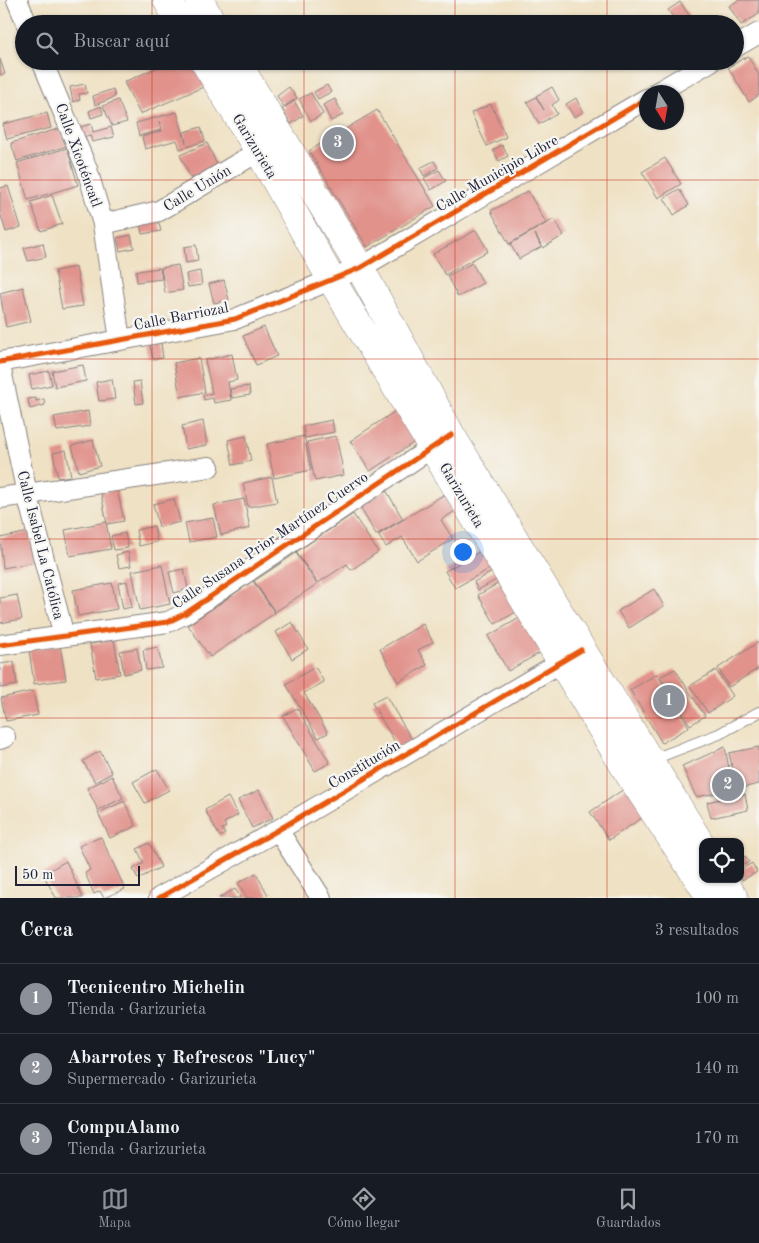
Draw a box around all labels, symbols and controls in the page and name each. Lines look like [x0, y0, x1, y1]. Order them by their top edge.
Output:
search box [15, 15, 744, 70]
icon: search [33, 29, 61, 57]
text: Buscar aquí [73, 33, 169, 52]
north arrow [639, 85, 684, 130]
street label: Calle Xicoténcatl [52, 102, 103, 210]
street label: Garizurieta [229, 112, 279, 182]
pin: 3 [322, 124, 354, 162]
street label: Calle Municipio Libre [434, 133, 561, 215]
street label: Calle Unión [161, 163, 234, 215]
street label: Calle Barriozal [133, 301, 230, 334]
street label: Garizurieta [436, 461, 486, 531]
street label: Calle Isabel La Católica [14, 469, 65, 622]
street label: Calle Susana Prior Martínez Cuervo [170, 470, 372, 613]
your location [450, 539, 476, 565]
pin: 1 [653, 682, 685, 720]
street label: Constitución [326, 738, 403, 793]
pin: 2 [712, 766, 744, 804]
map controls [699, 838, 744, 883]
button: locate [699, 838, 744, 883]
scale bar [15, 863, 140, 886]
text: 50 m [22, 868, 53, 882]
text: Cerca [20, 920, 73, 941]
text: 3 resultados [655, 923, 739, 939]
text: Tecnicentro Michelin [67, 979, 245, 998]
text: 1 [31, 991, 41, 1007]
text: 100 m [694, 991, 739, 1007]
text: Tienda · Garizurieta [67, 1002, 206, 1018]
text: Abarrotes y Refrescos "Lucy" [67, 1049, 316, 1068]
text: 2 [31, 1061, 41, 1077]
text: 140 m [694, 1061, 739, 1077]
text: Supermercado · Garizurieta [67, 1072, 257, 1088]
text: CompuAlamo [67, 1119, 180, 1138]
text: 3 [31, 1131, 41, 1147]
text: 170 m [694, 1131, 739, 1147]
text: Tienda · Garizurieta [67, 1142, 206, 1158]
tab: Mapa [98, 1185, 131, 1232]
tab: Cómo llegar [327, 1185, 400, 1232]
tab: Guardados [596, 1185, 661, 1232]

